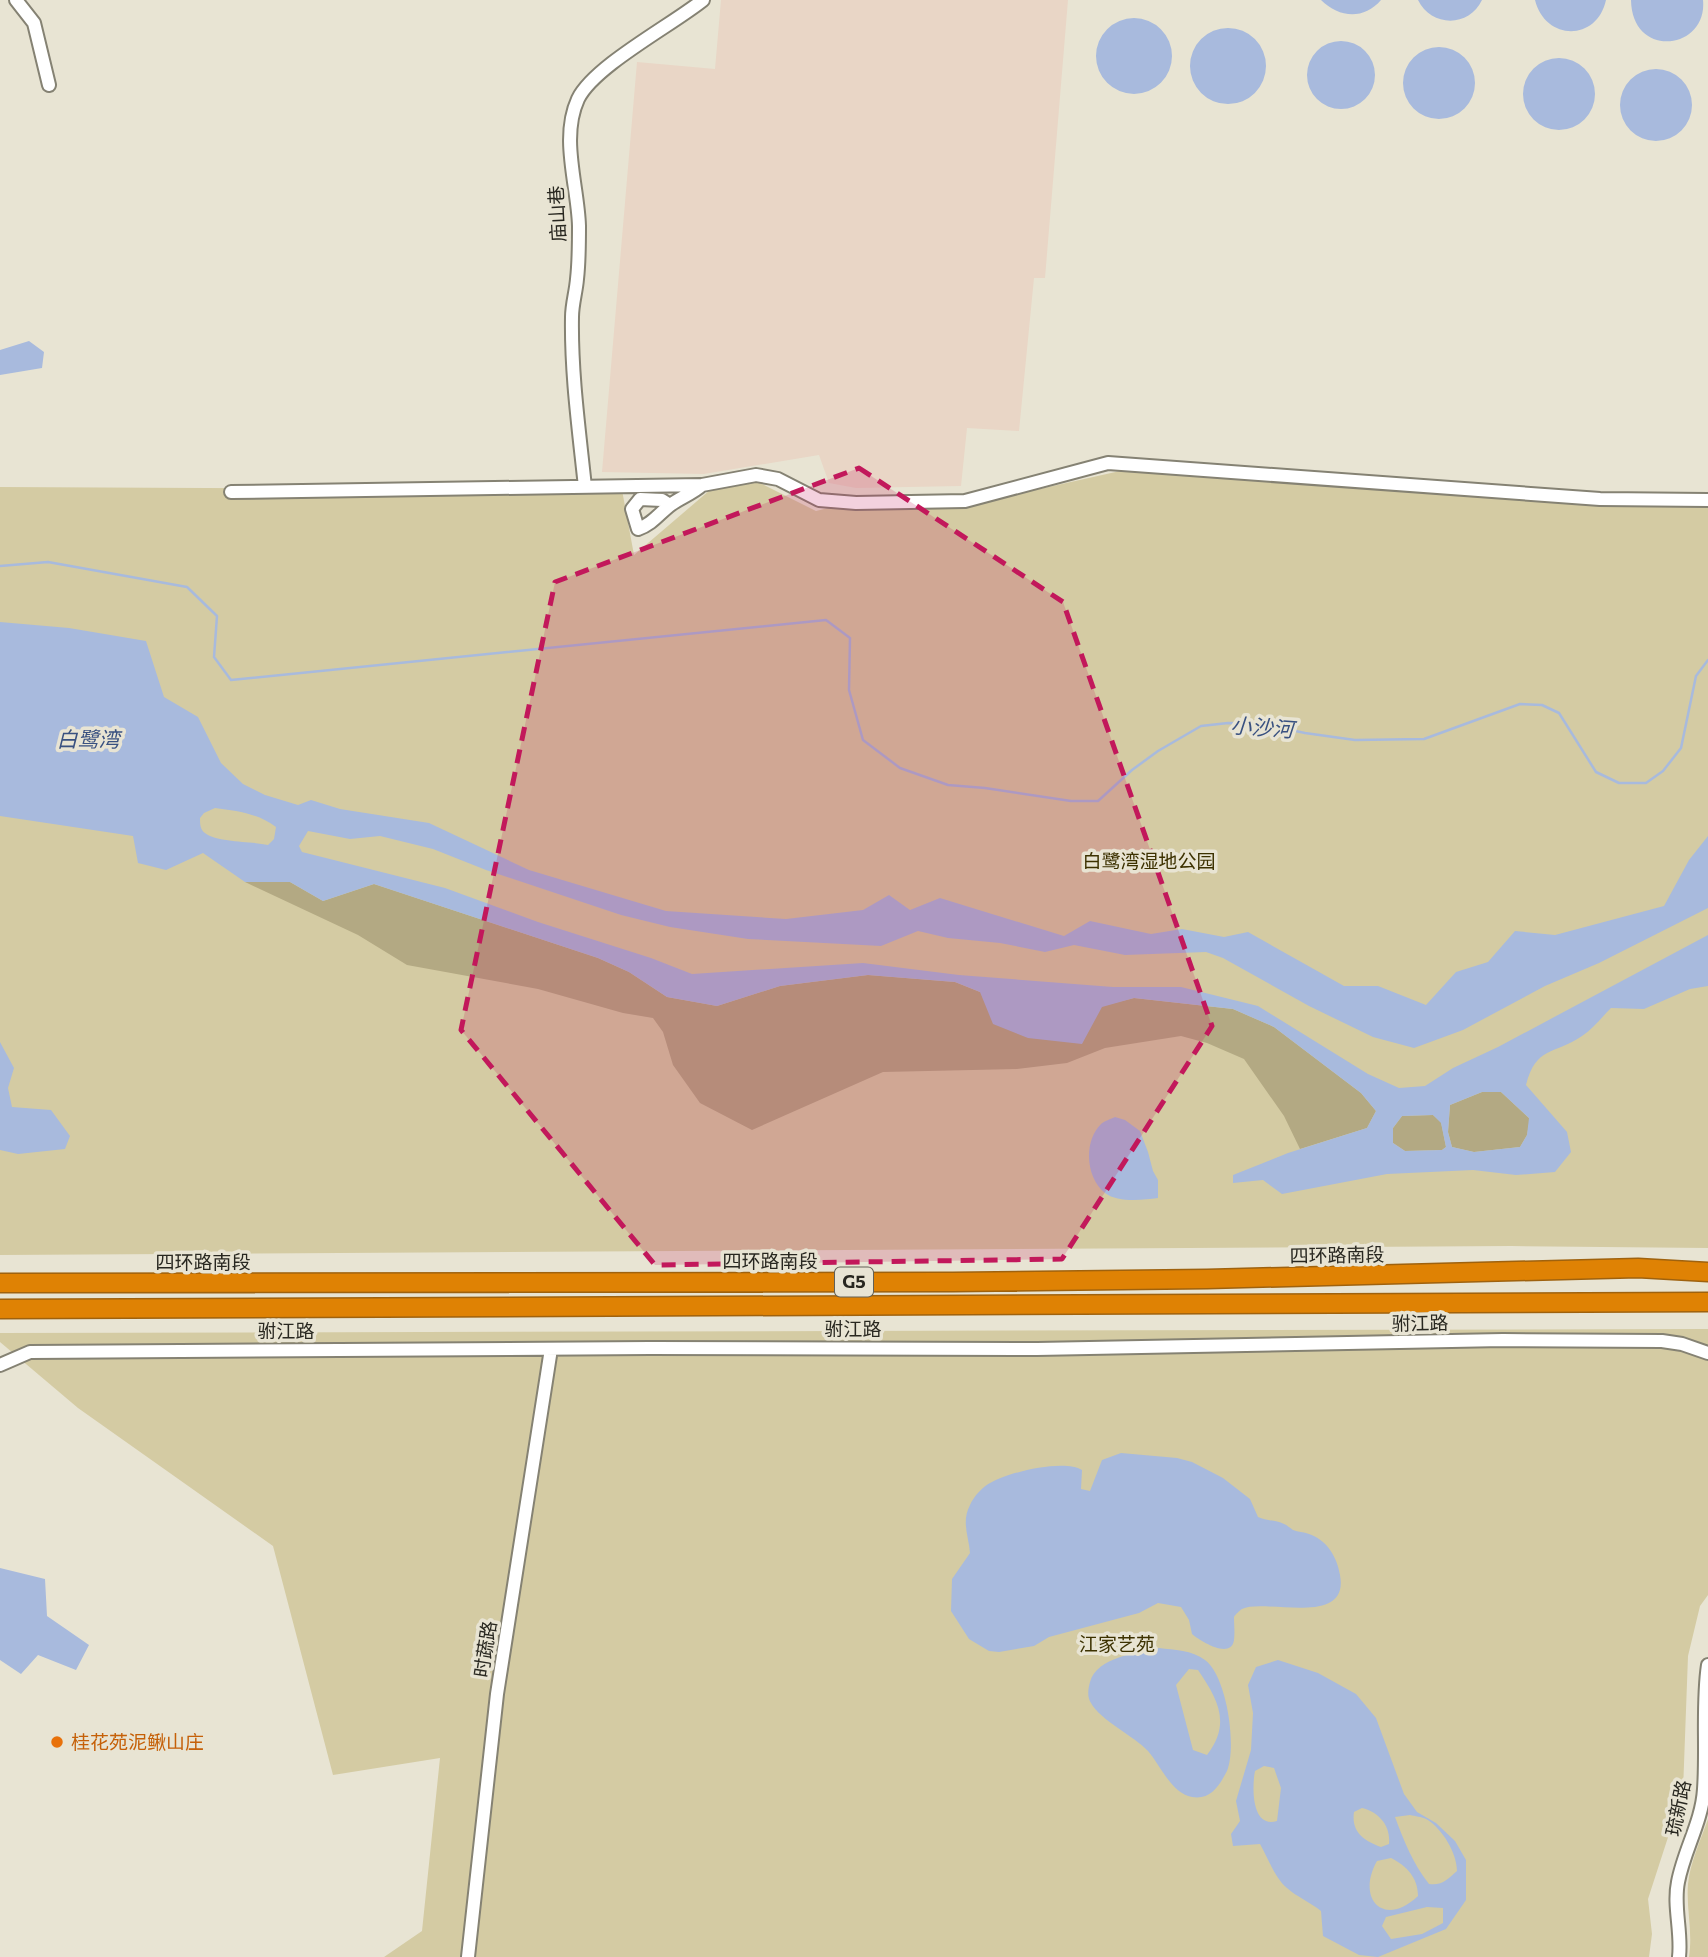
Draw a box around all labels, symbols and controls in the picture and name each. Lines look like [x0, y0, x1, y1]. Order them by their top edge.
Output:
street label: 庙山巷 [544, 185, 569, 243]
water label: 小沙河 [1230, 712, 1298, 741]
water label: 白鹭湾 [57, 726, 122, 751]
park label: 白鹭湾湿地公园 [1082, 849, 1216, 872]
street label: 四环路南段 [1289, 1242, 1385, 1267]
street label: 四环路南段 [722, 1249, 818, 1272]
street label: 四环路南段 [155, 1250, 251, 1273]
road number: G5 [835, 1268, 873, 1296]
street label: 驸江路 [1391, 1311, 1449, 1334]
street label: 驸江路 [824, 1317, 882, 1340]
street label: 驸江路 [257, 1319, 315, 1342]
street label: 时蔬路 [469, 1619, 500, 1679]
park label: 江家艺苑 [1079, 1632, 1155, 1655]
place label: 桂花苑泥鳅山庄 [71, 1730, 204, 1753]
marker: 桂花苑泥鳅山庄 [49, 1734, 65, 1750]
street label: 琉新路 [1660, 1778, 1695, 1838]

